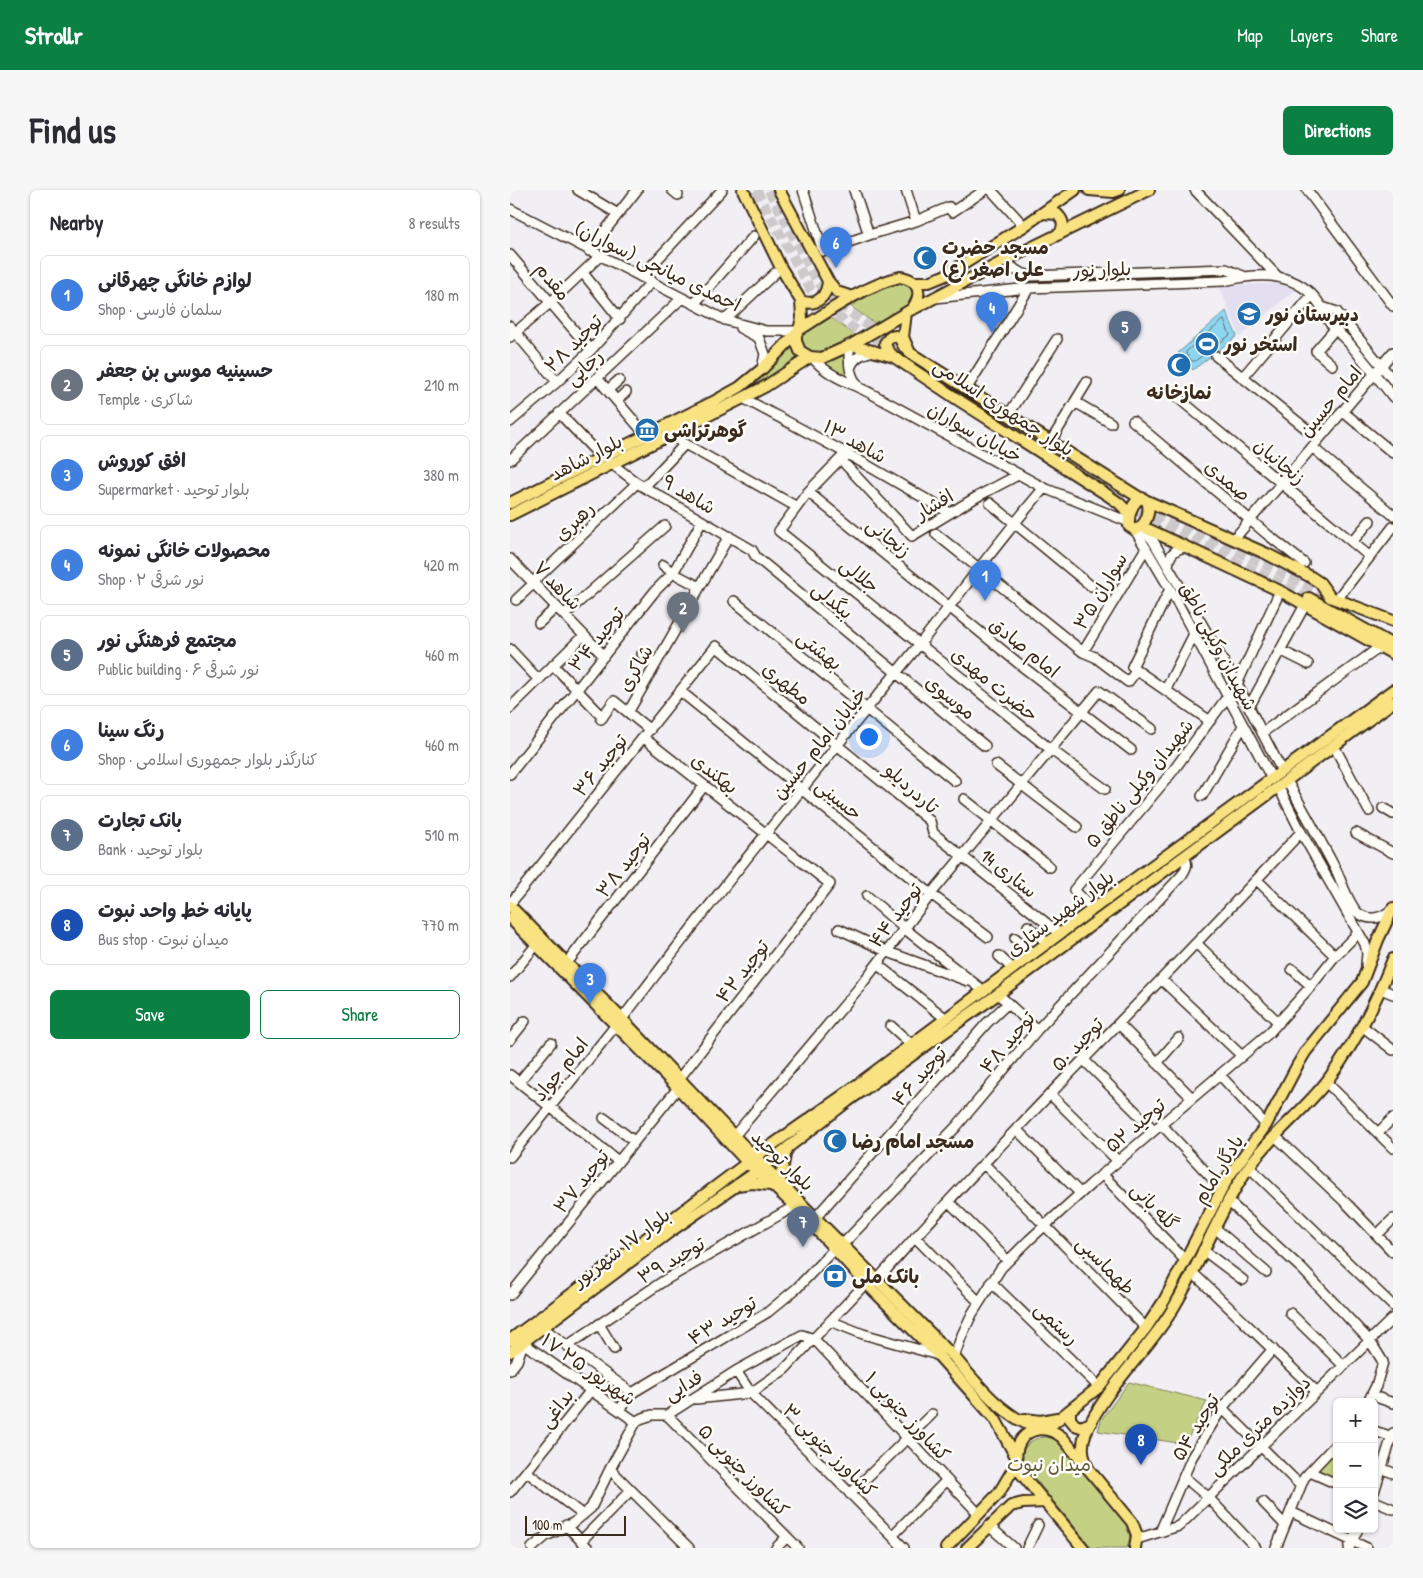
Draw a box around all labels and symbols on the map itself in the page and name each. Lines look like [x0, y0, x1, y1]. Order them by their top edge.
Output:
street label: احمدی میانجی (سواران) [571, 214, 745, 318]
pin: 6 [820, 227, 852, 268]
place label: مسجد حضرت علی اصغر (ع) [942, 234, 1049, 283]
mosque icon: مسجد حضرت علی اصغر (ع) [912, 245, 938, 271]
street label: بلوار نور [1071, 255, 1132, 283]
street label: مقدم [528, 256, 577, 307]
pin: 4 [976, 292, 1008, 333]
school or university icon: دبیرستان نور [1236, 301, 1262, 327]
place label: دبیرستان نور [1265, 301, 1359, 327]
street label: توحید ۲۸ [538, 308, 608, 378]
pin: 5 [1109, 311, 1141, 352]
sports icon: استخر نور [1194, 331, 1220, 357]
place label: استخر نور [1223, 331, 1298, 357]
street label: رجایی [559, 343, 609, 391]
street label: بلوار جمهوری اسلامی [929, 352, 1079, 462]
mosque icon: نمازخانه [1166, 352, 1192, 378]
street label: امام حسین [1292, 360, 1369, 444]
place label: نمازخانه [1146, 379, 1212, 405]
street label: خیابان سواران [923, 395, 1027, 469]
street label: شاهد ۱۳ [819, 413, 891, 469]
museum icon: گوهرتراشی [634, 417, 660, 443]
place label: گوهرتراشی [664, 417, 747, 443]
street label: بلوار شاهد [545, 428, 627, 486]
street label: زنجانیان [1249, 432, 1311, 490]
street label: صمدی [1199, 453, 1257, 507]
street label: شاهد ۹ [657, 468, 721, 520]
street label: افشار [908, 482, 958, 527]
street label: رهبری [548, 495, 600, 547]
street label: زنجانی [861, 511, 917, 563]
street label: سواران ۳۵ [1067, 548, 1133, 634]
street label: جلالی [835, 551, 885, 599]
street label: شاهد ۷ [528, 555, 588, 615]
pin: 1 [969, 560, 1001, 601]
street label: بیگدلی [807, 575, 859, 625]
street label: شهیدان وکیلی ناطق [1174, 577, 1264, 715]
pin: 2 [667, 592, 699, 633]
street label: توحید ۳۴ [562, 601, 630, 677]
street label: امام صادق [983, 611, 1066, 685]
street label: بهشتی [792, 624, 848, 676]
street label: شاکری [611, 640, 659, 696]
street label: حضرت مهدی [946, 641, 1044, 727]
street label: مطهری [757, 655, 817, 711]
street label: موسوی [920, 669, 982, 725]
street label: خیابان امام حسین [766, 681, 874, 806]
street label: شهیدان وکیلی ناطق ۵ [1079, 713, 1199, 853]
your location [856, 724, 882, 750]
street label: توحید ۳۶ [567, 728, 634, 802]
street label: بهکندی [686, 746, 744, 800]
street label: تاردردیلو [879, 756, 945, 820]
street label: حسینی [810, 772, 868, 826]
street label: توحید ۳۸ [590, 827, 657, 903]
street label: ستاری 14 [975, 843, 1043, 903]
street label: بلوار شهید ستاری [1001, 864, 1119, 962]
street label: توحید ۴۴ [862, 877, 928, 953]
street label: توحید ۴۲ [709, 934, 775, 1008]
pin: 3 [574, 963, 606, 1004]
street label: توحید ۴۸ [973, 1005, 1041, 1079]
street label: توحید ۵۰ [1045, 1011, 1110, 1077]
street label: امام جواد [526, 1032, 595, 1108]
street label: توحید ۴۶ [886, 1040, 953, 1112]
street label: توحید ۵۲ [1099, 1092, 1171, 1158]
street label: بلوار توحید [746, 1123, 820, 1197]
mosque icon: مسجد امام رضا [822, 1128, 848, 1154]
place label: مسجد امام رضا [852, 1128, 974, 1156]
street label: یادگار امام [1187, 1129, 1251, 1210]
street label: توحید ۳۷ [547, 1143, 615, 1218]
street label: گله بانی [1125, 1176, 1185, 1236]
street label: بلوار ۱۷ شهریور [565, 1202, 675, 1294]
pin: 7 [787, 1206, 819, 1247]
street label: توحید ۳۹ [632, 1230, 710, 1290]
street label: طهماسبی [1071, 1230, 1141, 1300]
bank icon: بانک ملی [822, 1263, 848, 1289]
place label: بانک ملی [852, 1263, 919, 1289]
street label: توحید ۴۳ [683, 1289, 762, 1351]
street label: رستمی [1029, 1295, 1085, 1351]
street label: ۱۷ شهریور ۲۵ [536, 1327, 642, 1411]
street label: فدایی [659, 1363, 707, 1407]
street label: کشاورز جنوبی ۱ [860, 1365, 956, 1467]
street label: دوازده متری ملکی [1202, 1369, 1316, 1481]
street label: بداغی [532, 1383, 580, 1433]
street label: توحید ۵۴ [1165, 1388, 1225, 1465]
street label: کشاورز جنوبی ۳ [777, 1397, 883, 1503]
street label: کشاورز جنوبی ۵ [693, 1418, 795, 1522]
pin: 8 [1125, 1424, 1157, 1465]
park label: میدان نبوت [1007, 1451, 1091, 1477]
scale bar [525, 1513, 626, 1536]

